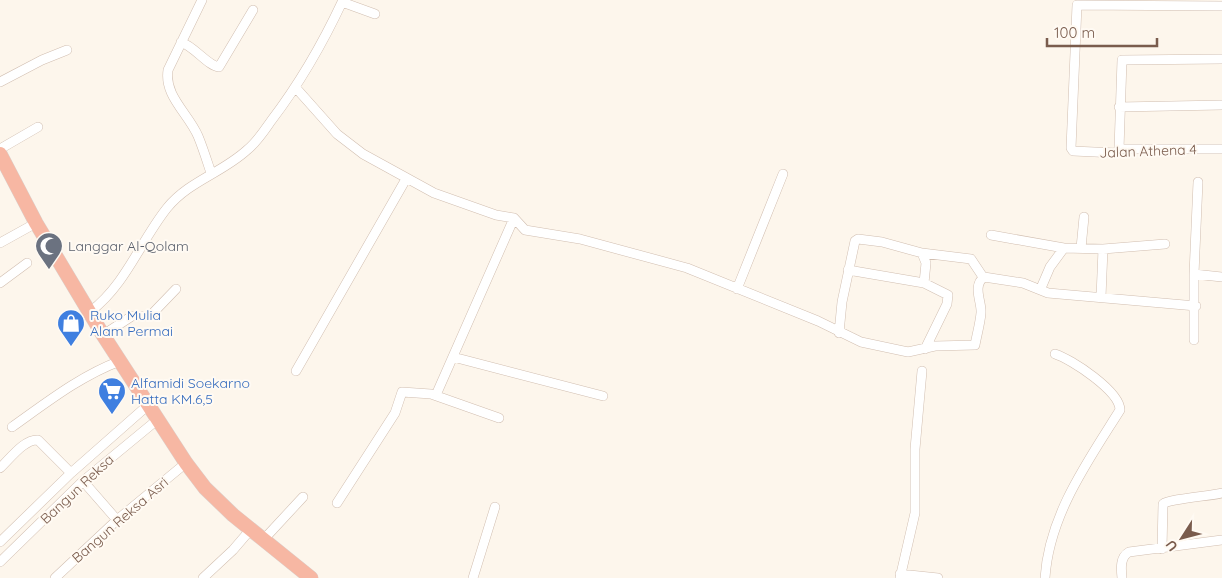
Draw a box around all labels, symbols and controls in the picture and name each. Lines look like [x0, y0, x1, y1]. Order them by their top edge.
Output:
scale bar [1047, 15, 1157, 47]
text: 100 m [1054, 23, 1095, 42]
street label: Jalan Athena 4 [1099, 140, 1197, 162]
mosque icon: Langgar Al-Qolam [34, 231, 64, 270]
place label: Langgar Al-Qolam [68, 237, 189, 255]
place label: Ruko Mulia Alam Permai [90, 306, 173, 340]
shop icon: Ruko Mulia Alam Permai [56, 308, 86, 347]
place label: Alfamidi Soekarno Hatta KM.6,5 [131, 374, 250, 408]
supermarket icon: Alfamidi Soekarno Hatta KM.6,5 [97, 376, 127, 415]
street label: Bangun Reksa [36, 450, 118, 528]
street label: Bangun Reksa Asri [68, 473, 172, 567]
north arrow [1157, 513, 1207, 563]
text: U [1161, 536, 1182, 555]

